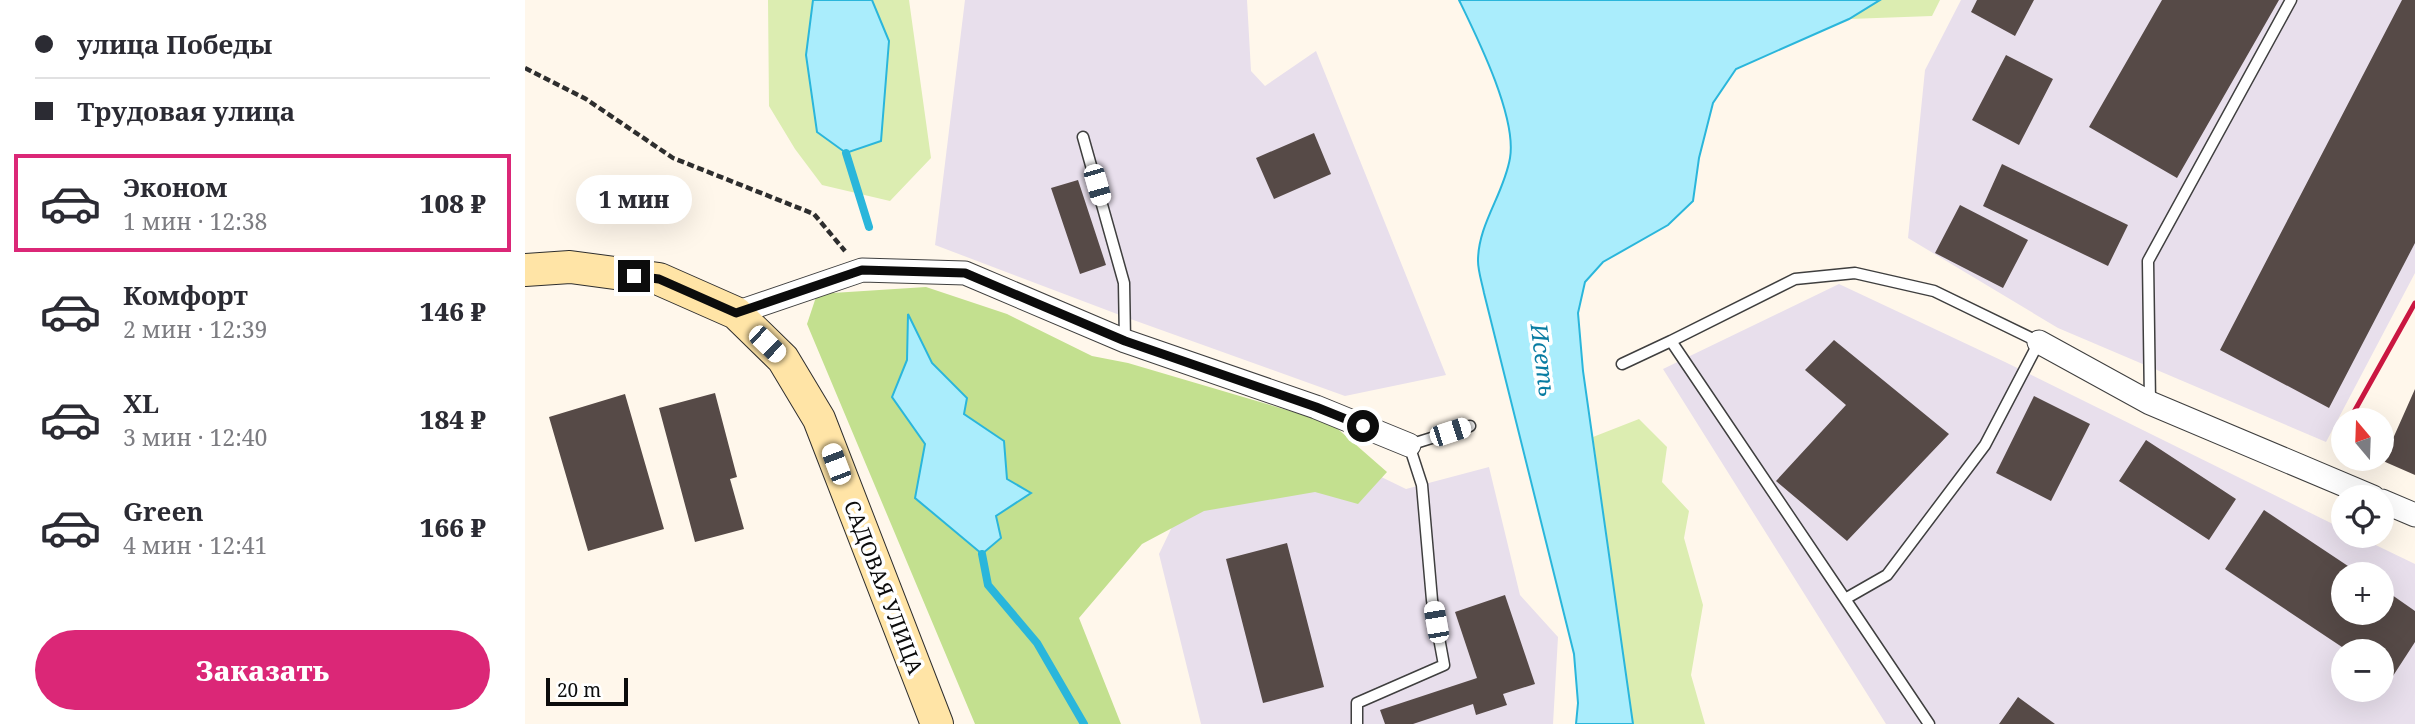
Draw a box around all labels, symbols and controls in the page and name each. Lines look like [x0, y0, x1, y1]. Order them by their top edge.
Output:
text: улица Победы [77, 26, 272, 62]
text: Трудовая улица [77, 93, 295, 129]
car [1082, 162, 1113, 208]
text: Эконом [123, 169, 227, 205]
icon: car [39, 172, 102, 235]
callout: 1 мин [576, 174, 692, 224]
text: 1 мин [599, 183, 669, 215]
text: 108 ₽ [420, 185, 486, 221]
text: 1 мин · 12:38 [123, 205, 267, 237]
route end [618, 260, 650, 292]
text: Комфорт [123, 277, 248, 313]
icon: car [39, 280, 102, 343]
text: 146 ₽ [420, 293, 486, 329]
text: 2 мин · 12:39 [123, 313, 267, 345]
water label: Исеть [1524, 321, 1564, 398]
car [745, 322, 790, 366]
text: XL [123, 385, 159, 421]
icon: car [39, 388, 102, 451]
text: 184 ₽ [420, 401, 486, 437]
north arrow [2331, 408, 2394, 471]
map controls [2331, 408, 2394, 702]
route start [1347, 410, 1379, 442]
car [1427, 416, 1474, 448]
text: 3 мин · 12:40 [123, 421, 267, 453]
car [819, 441, 854, 487]
button: locate [2331, 485, 2394, 548]
text: Green [123, 493, 204, 529]
icon: car [39, 496, 102, 559]
street label: САДОВАЯ УЛИЦА [838, 496, 930, 678]
text: 166 ₽ [420, 509, 486, 545]
text: 4 мин · 12:41 [123, 529, 267, 561]
button: + [2331, 562, 2394, 625]
car [1423, 599, 1450, 645]
button: Заказать [35, 630, 490, 710]
button: − [2331, 639, 2394, 702]
scale bar [546, 675, 628, 707]
text: 20 m [557, 677, 601, 703]

